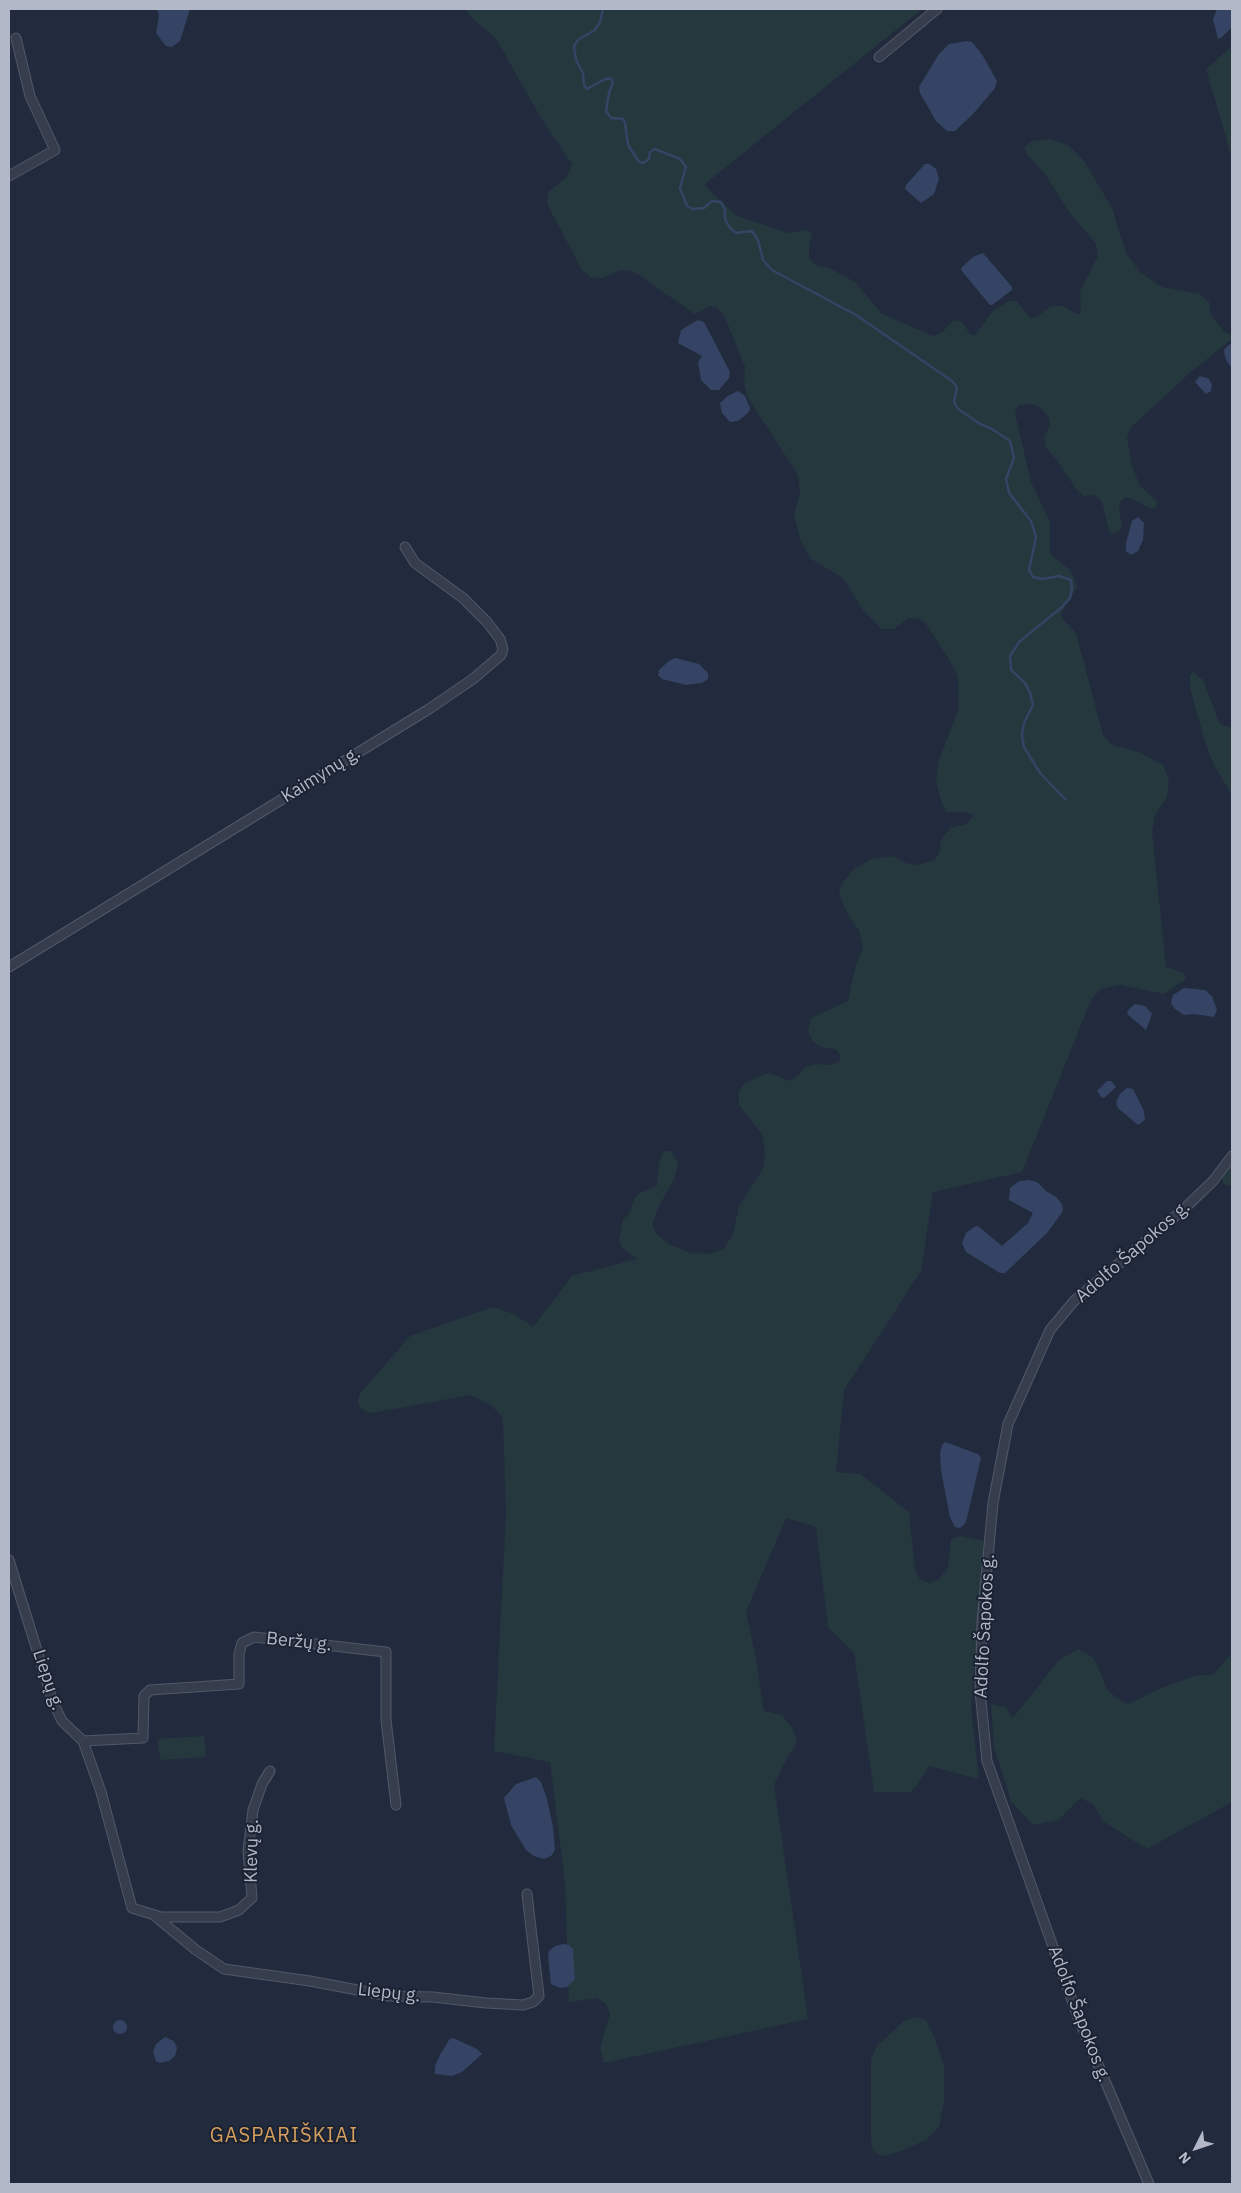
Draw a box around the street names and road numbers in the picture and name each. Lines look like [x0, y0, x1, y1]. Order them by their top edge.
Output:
street label: Kaimynų g. [277, 742, 365, 808]
street label: Adolfo Šapokos g. [1071, 1196, 1195, 1308]
street label: Adolfo Šapokos g. [970, 1553, 1000, 1699]
street label: Beržų g. [265, 1628, 333, 1656]
street label: Liepų g. [28, 1647, 68, 1713]
street label: Klevų g. [241, 1819, 263, 1883]
street label: Adolfo Šapokos g. [1043, 1943, 1115, 2085]
street label: Liepų g. [357, 1979, 421, 2007]

